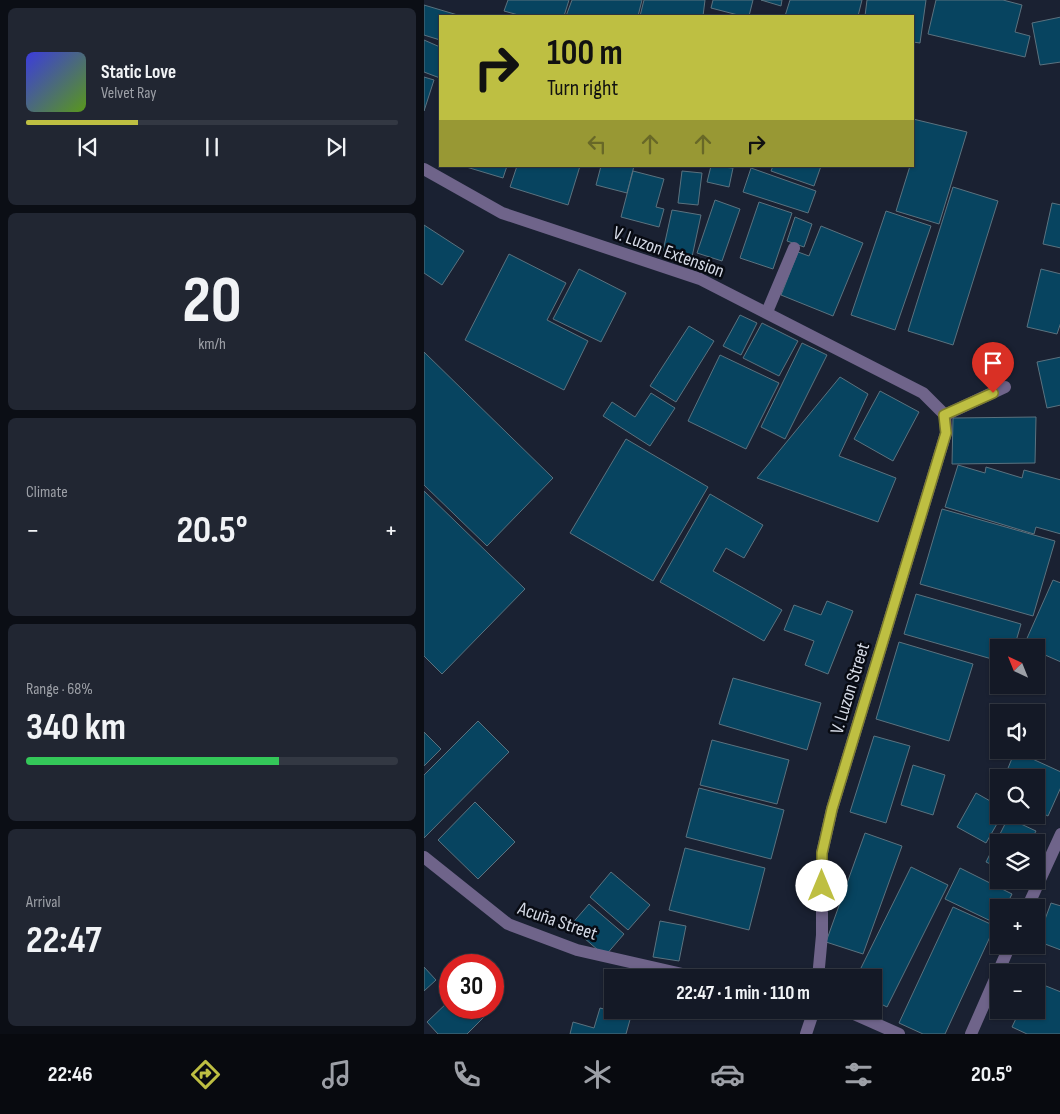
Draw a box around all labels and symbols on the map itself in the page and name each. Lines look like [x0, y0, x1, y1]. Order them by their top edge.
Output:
street label: V. Luzon Extension [610, 222, 727, 283]
pin [972, 342, 1014, 393]
north arrow [990, 639, 1045, 694]
street label: V. Luzon Street [826, 640, 875, 737]
position arrow [795, 859, 847, 911]
street label: Acuña Street [514, 897, 600, 946]
speed limit sign: 30 [439, 954, 504, 1019]

